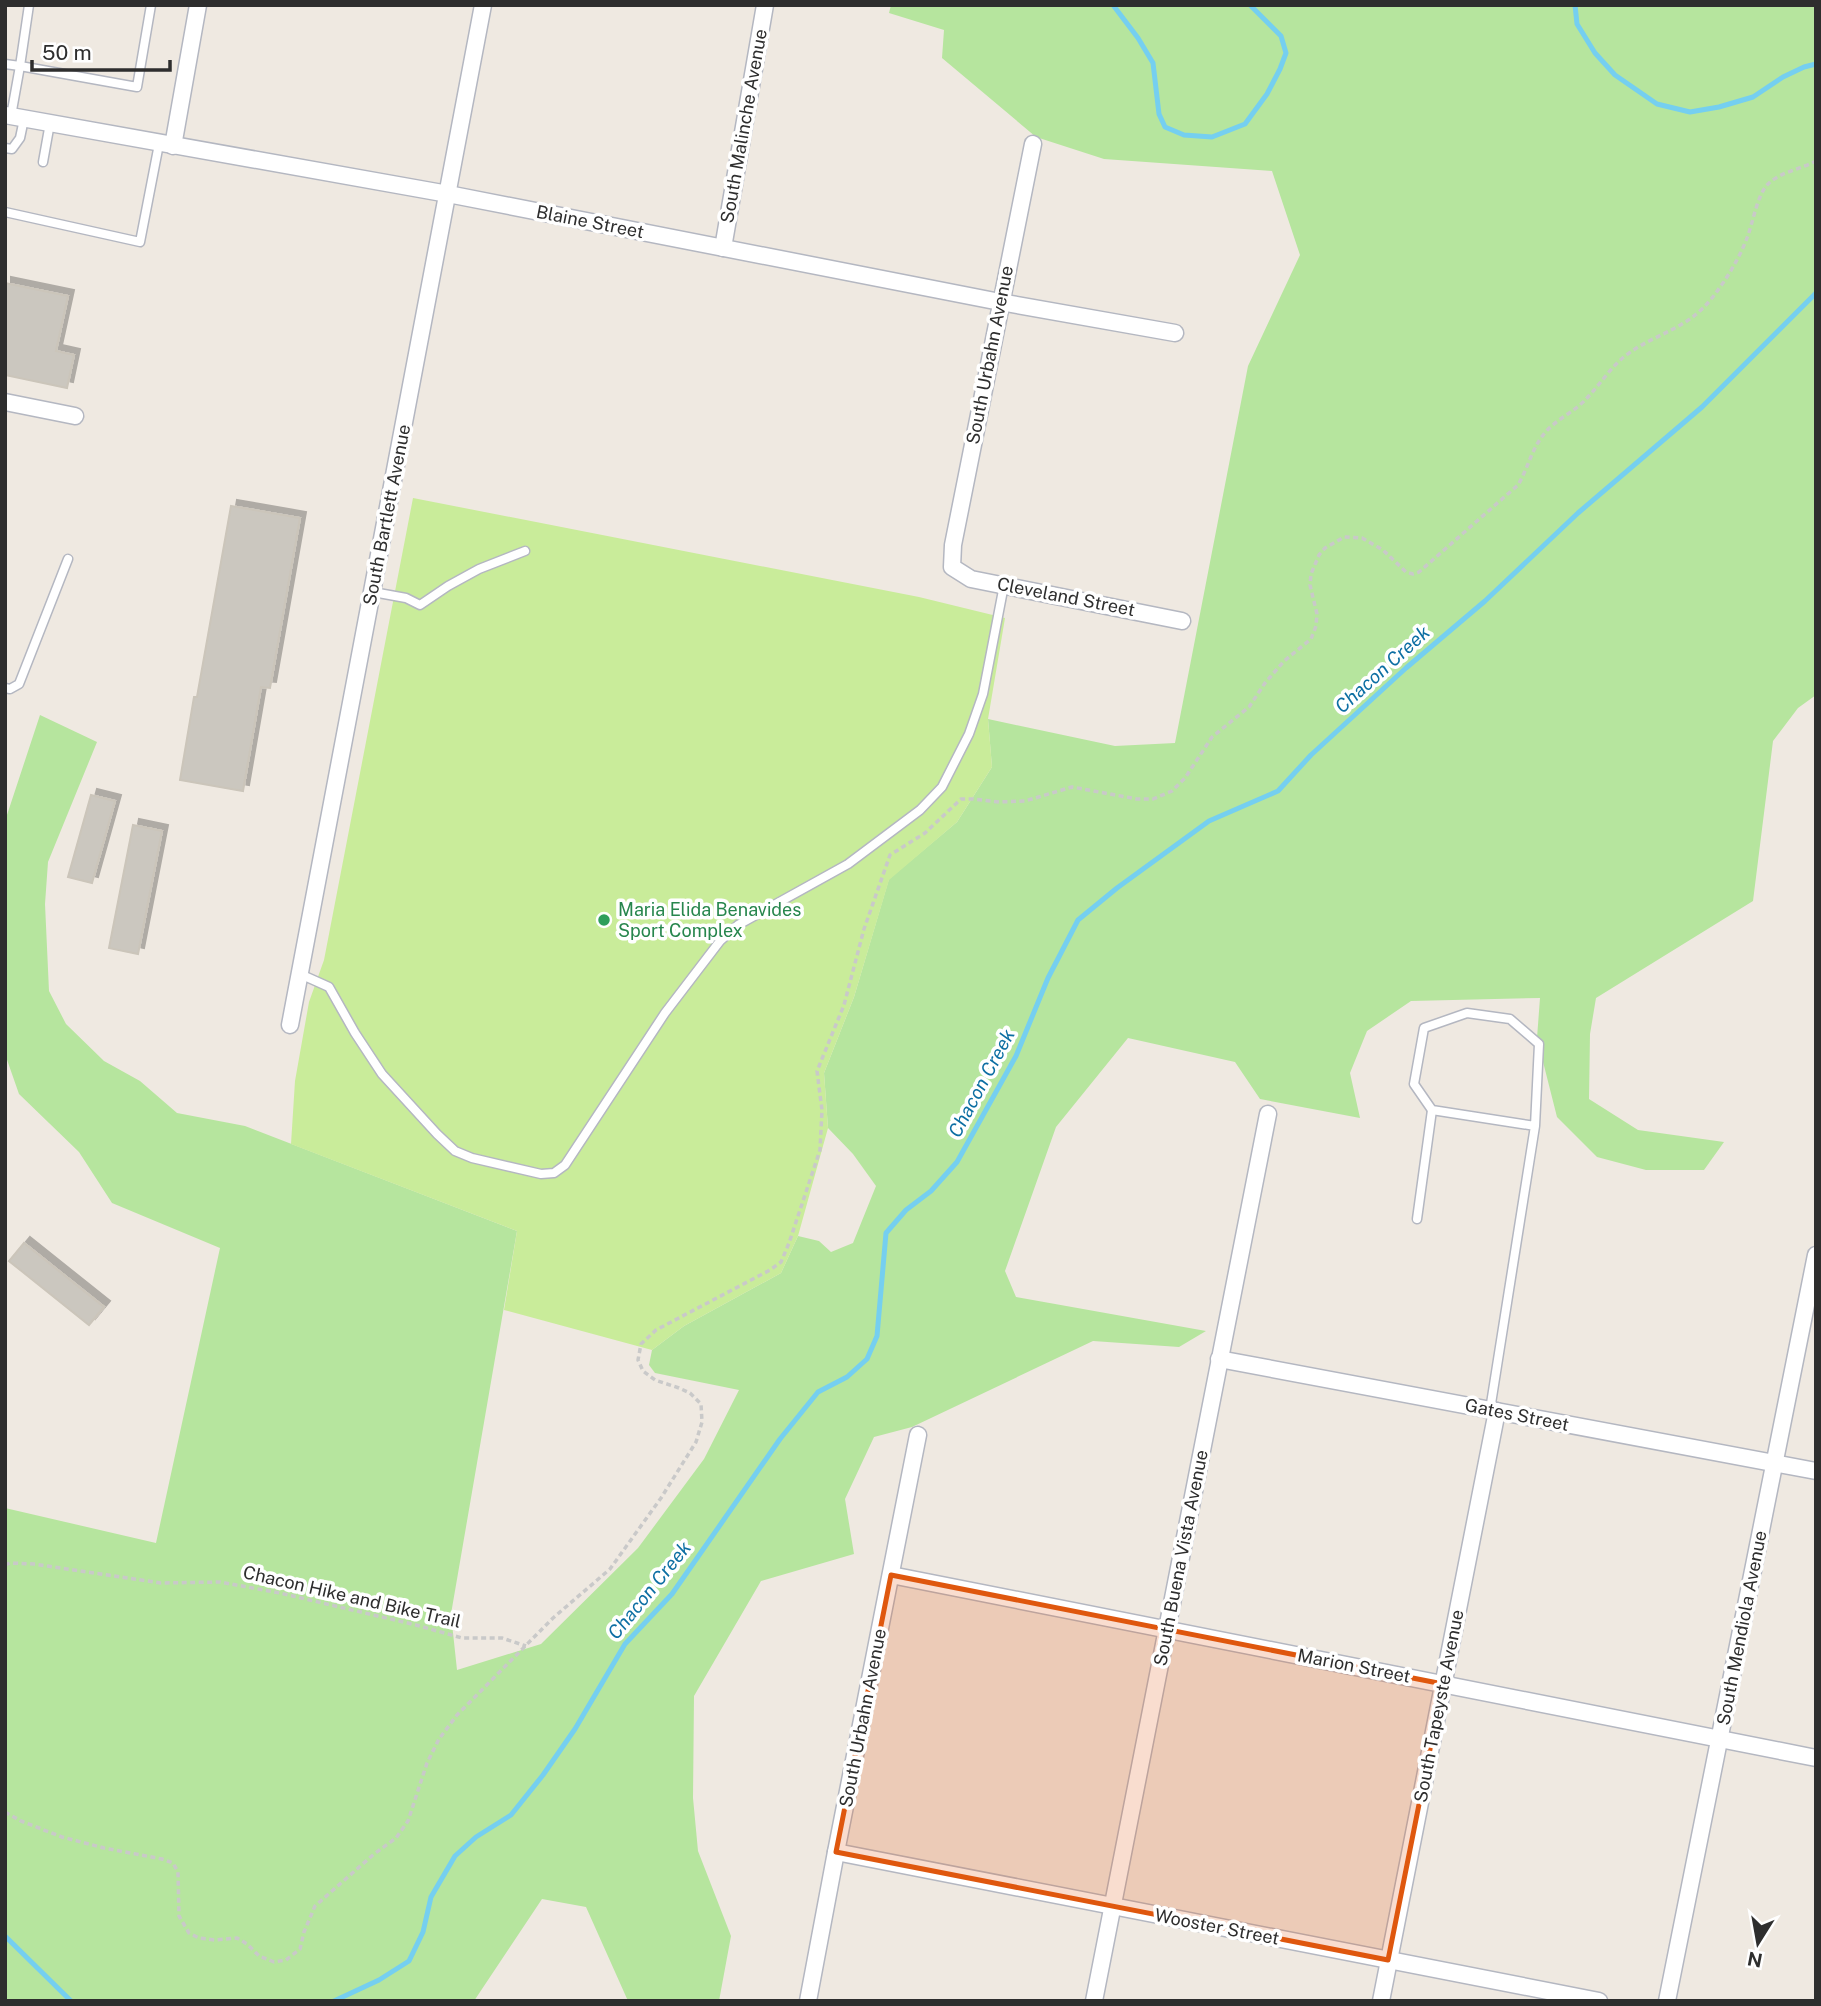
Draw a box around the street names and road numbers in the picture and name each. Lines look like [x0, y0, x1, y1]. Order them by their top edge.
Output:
street label: South Malinche Avenue [716, 27, 771, 225]
street label: Blaine Street [534, 201, 646, 242]
street label: South Urbahn Avenue [962, 264, 1017, 446]
street label: South Bartlett Avenue [359, 422, 414, 607]
street label: Cleveland Street [995, 573, 1137, 620]
street label: Gates Street [1463, 1394, 1571, 1435]
street label: South Buena Vista Avenue [1149, 1448, 1212, 1668]
street label: South Mendiola Avenue [1712, 1529, 1771, 1727]
street label: Chacon Hike and Bike Trail [241, 1561, 463, 1632]
street label: South Tapeyste Avenue [1409, 1608, 1468, 1804]
street label: South Urbahn Avenue [835, 1627, 890, 1809]
street label: Marion Street [1296, 1644, 1412, 1687]
street label: Wooster Street [1153, 1904, 1281, 1949]

